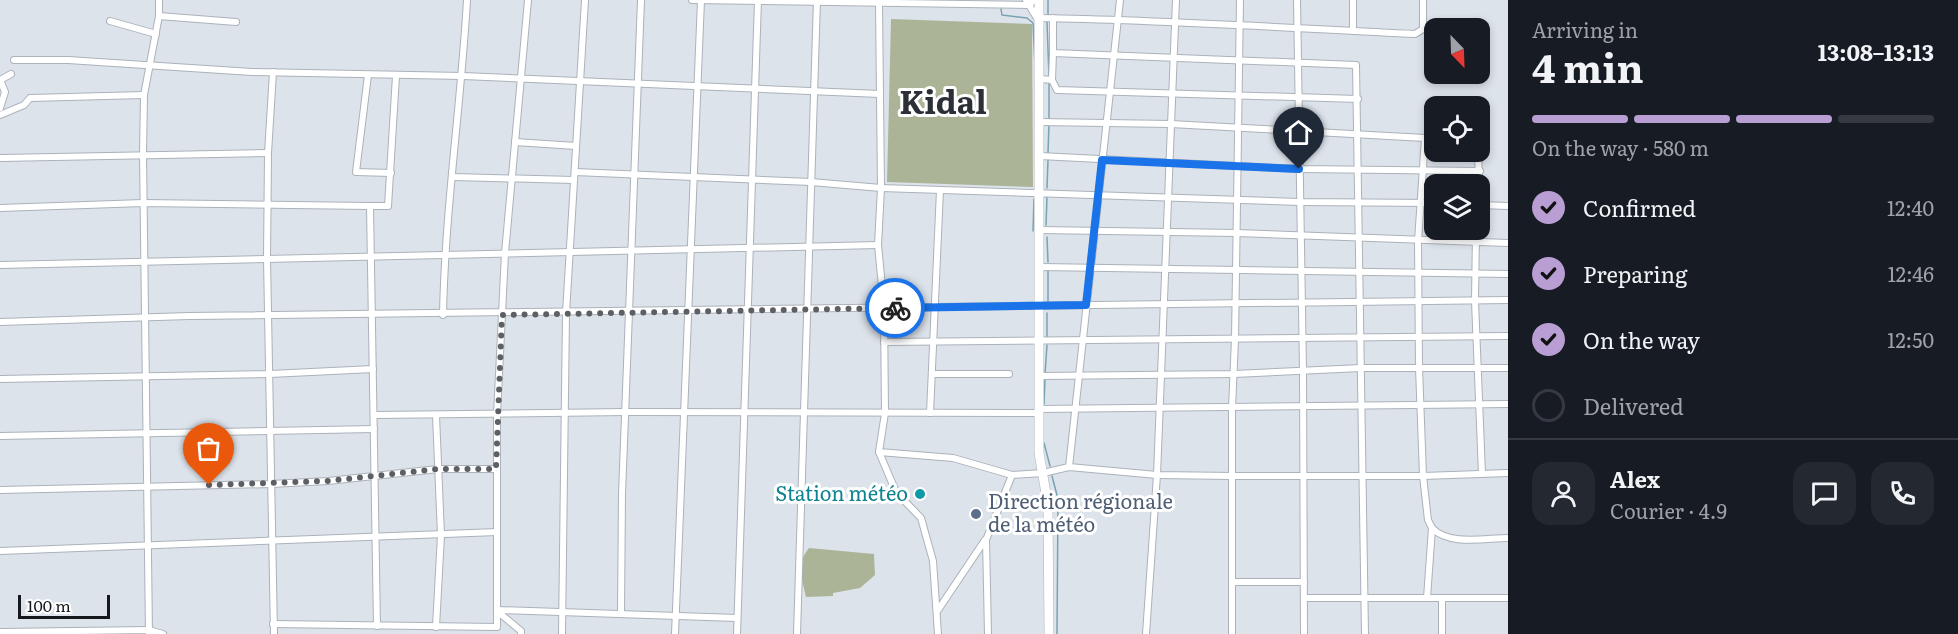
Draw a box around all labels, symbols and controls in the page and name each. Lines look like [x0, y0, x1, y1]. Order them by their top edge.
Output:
text: Arriving in [1532, 14, 1638, 44]
north arrow [1424, 18, 1490, 84]
map controls [1424, 18, 1490, 240]
text: 13:08–13:13 [1818, 35, 1934, 68]
text: 4 min [1532, 37, 1644, 95]
district label: Kidal [899, 76, 987, 124]
button: locate [1424, 96, 1490, 162]
pin [1273, 107, 1324, 169]
icon: home [1282, 116, 1315, 149]
text: On the way · 580 m [1532, 132, 1709, 162]
button: layers [1424, 174, 1490, 240]
icon: check [1532, 191, 1565, 224]
text: Confirmed [1583, 191, 1696, 224]
text: 12:40 [1887, 192, 1934, 222]
icon: check [1532, 257, 1565, 290]
text: Preparing [1583, 257, 1687, 290]
text: 12:46 [1888, 258, 1934, 288]
courier [865, 278, 925, 338]
icon: bike [879, 292, 912, 325]
icon: check [1532, 323, 1565, 356]
text: On the way [1583, 323, 1700, 356]
text: 12:50 [1887, 324, 1934, 354]
text: Delivered [1583, 389, 1684, 422]
pin [183, 423, 234, 485]
icon: bag [192, 432, 225, 465]
button: person [1532, 462, 1595, 525]
text: Alex [1610, 462, 1660, 495]
button: chat [1793, 462, 1856, 525]
button: phone [1871, 462, 1934, 525]
place label: Station météo [775, 477, 908, 507]
place label: Direction régionale de la météo [988, 485, 1173, 538]
marker: Station météo [913, 487, 927, 501]
text: Courier · 4.9 [1610, 495, 1727, 525]
marker: Direction régionale de la météo [969, 507, 983, 521]
scale bar [18, 592, 110, 620]
text: 100 m [27, 593, 71, 617]

